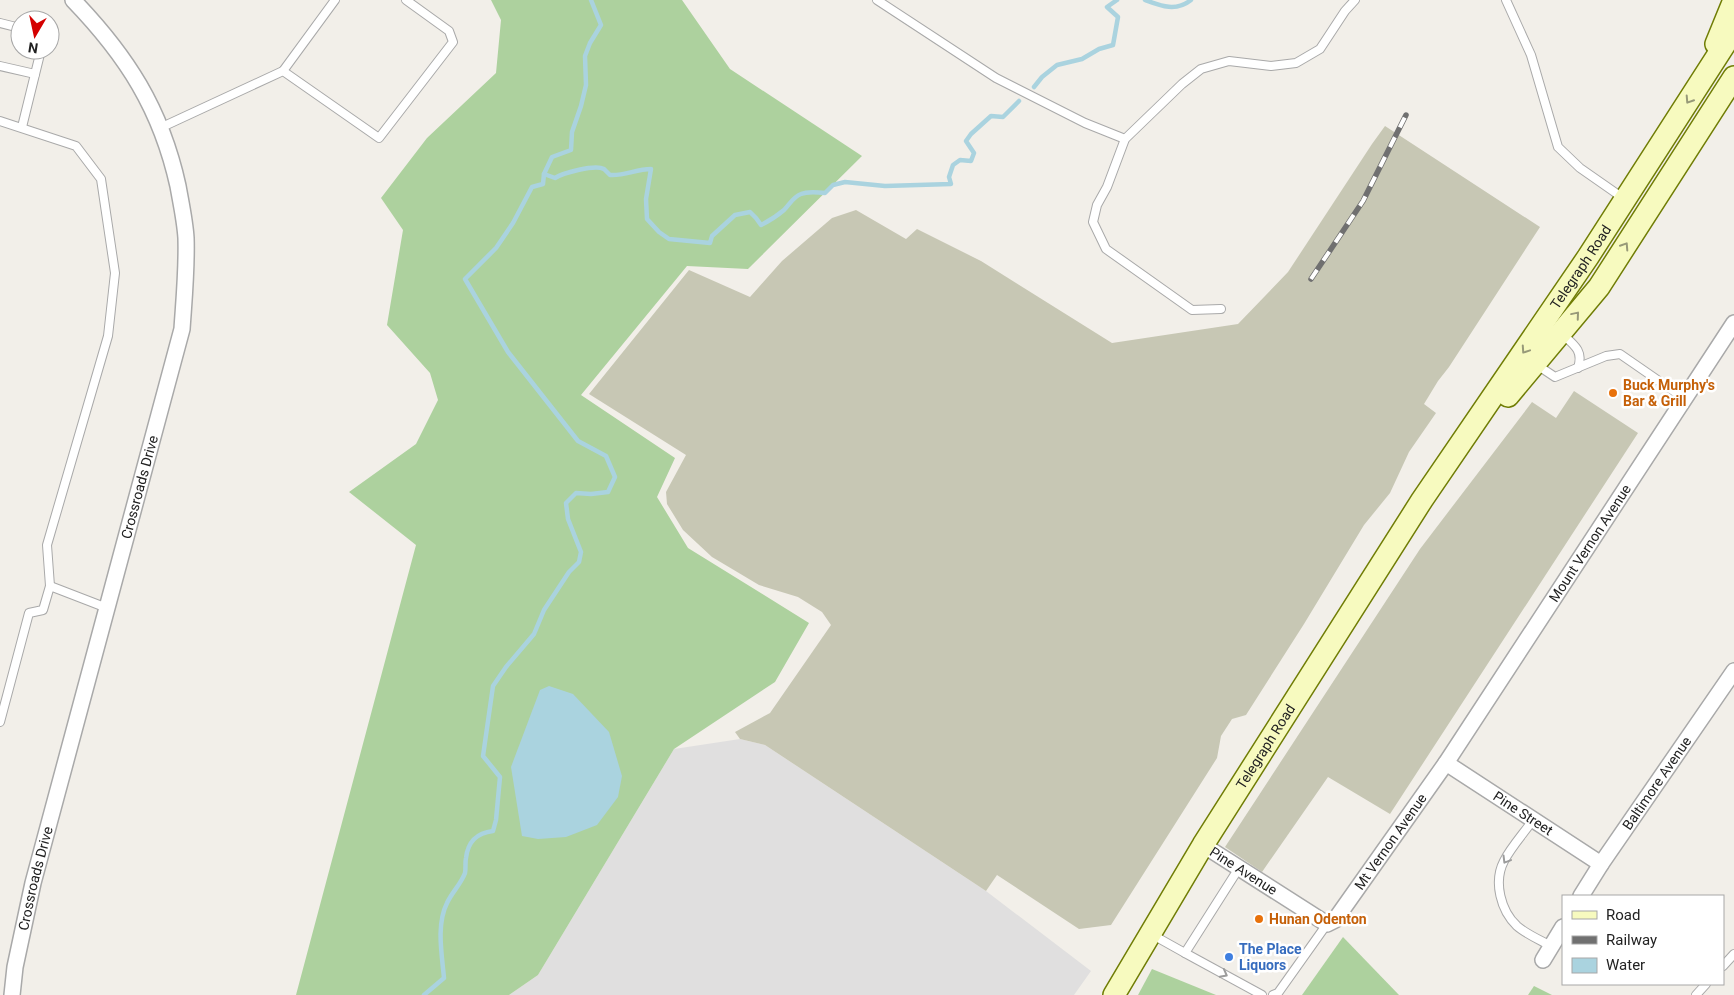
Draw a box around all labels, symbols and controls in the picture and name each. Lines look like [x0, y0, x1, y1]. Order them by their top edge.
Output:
north arrow [10, 10, 60, 60]
text: N [27, 39, 39, 57]
one-way arrow [1686, 94, 1695, 104]
street label: Telegraph Road [1547, 222, 1614, 312]
one-way arrow [1619, 242, 1628, 252]
one-way arrow [1570, 311, 1579, 320]
one-way arrow [1522, 344, 1531, 354]
place label: Buck Murphy's Bar & Grill [1623, 377, 1715, 409]
marker: Buck Murphy's Bar & Grill [1607, 387, 1619, 399]
street label: Crossroads Drive [118, 434, 161, 541]
street label: Mount Vernon Avenue [1546, 481, 1634, 605]
street label: Telegraph Road [1233, 701, 1298, 792]
street label: Baltimore Avenue [1619, 734, 1694, 833]
street label: Pine Street [1490, 788, 1556, 839]
street label: Mt Vernon Avenue [1351, 790, 1430, 893]
street label: Crossroads Drive [15, 825, 56, 932]
street label: Pine Avenue [1207, 843, 1280, 898]
one-way arrow [1502, 854, 1512, 863]
legend [1562, 895, 1724, 985]
text: Road [1606, 906, 1640, 924]
place label: Hunan Odenton [1269, 911, 1367, 927]
marker: Hunan Odenton [1253, 913, 1265, 925]
text: Railway [1606, 931, 1657, 949]
place label: The Place Liquors [1239, 941, 1302, 973]
marker: The Place Liquors [1223, 951, 1235, 963]
text: Water [1606, 956, 1645, 974]
one-way arrow [1218, 968, 1227, 978]

